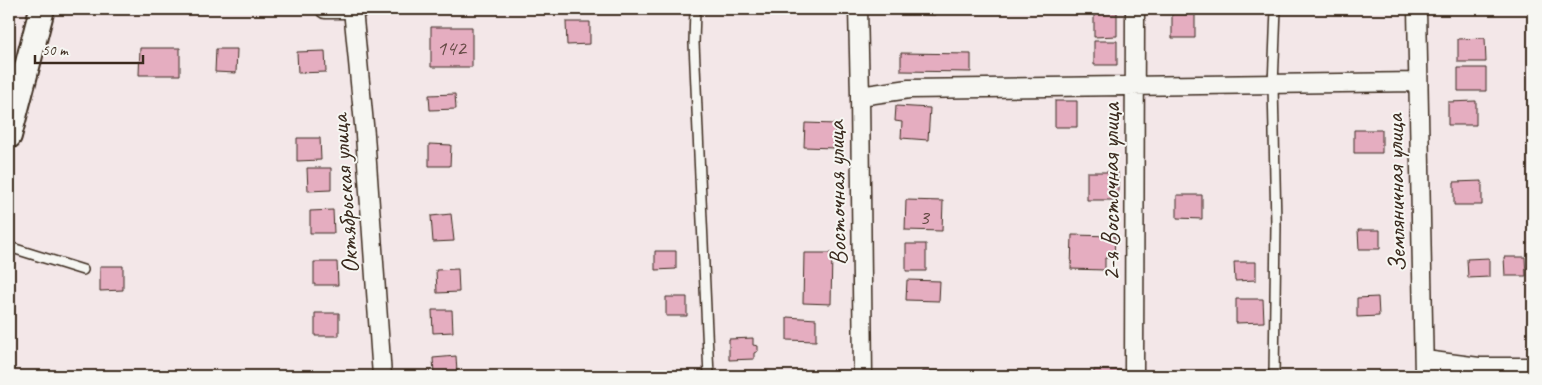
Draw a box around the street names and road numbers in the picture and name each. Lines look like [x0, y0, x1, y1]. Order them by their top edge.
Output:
street label: 2-я Восточная улица [1095, 101, 1127, 281]
street label: Октябрьская улица [323, 110, 367, 275]
street label: Земляничная улица [1379, 112, 1413, 272]
street label: Восточная улица [820, 118, 854, 266]

